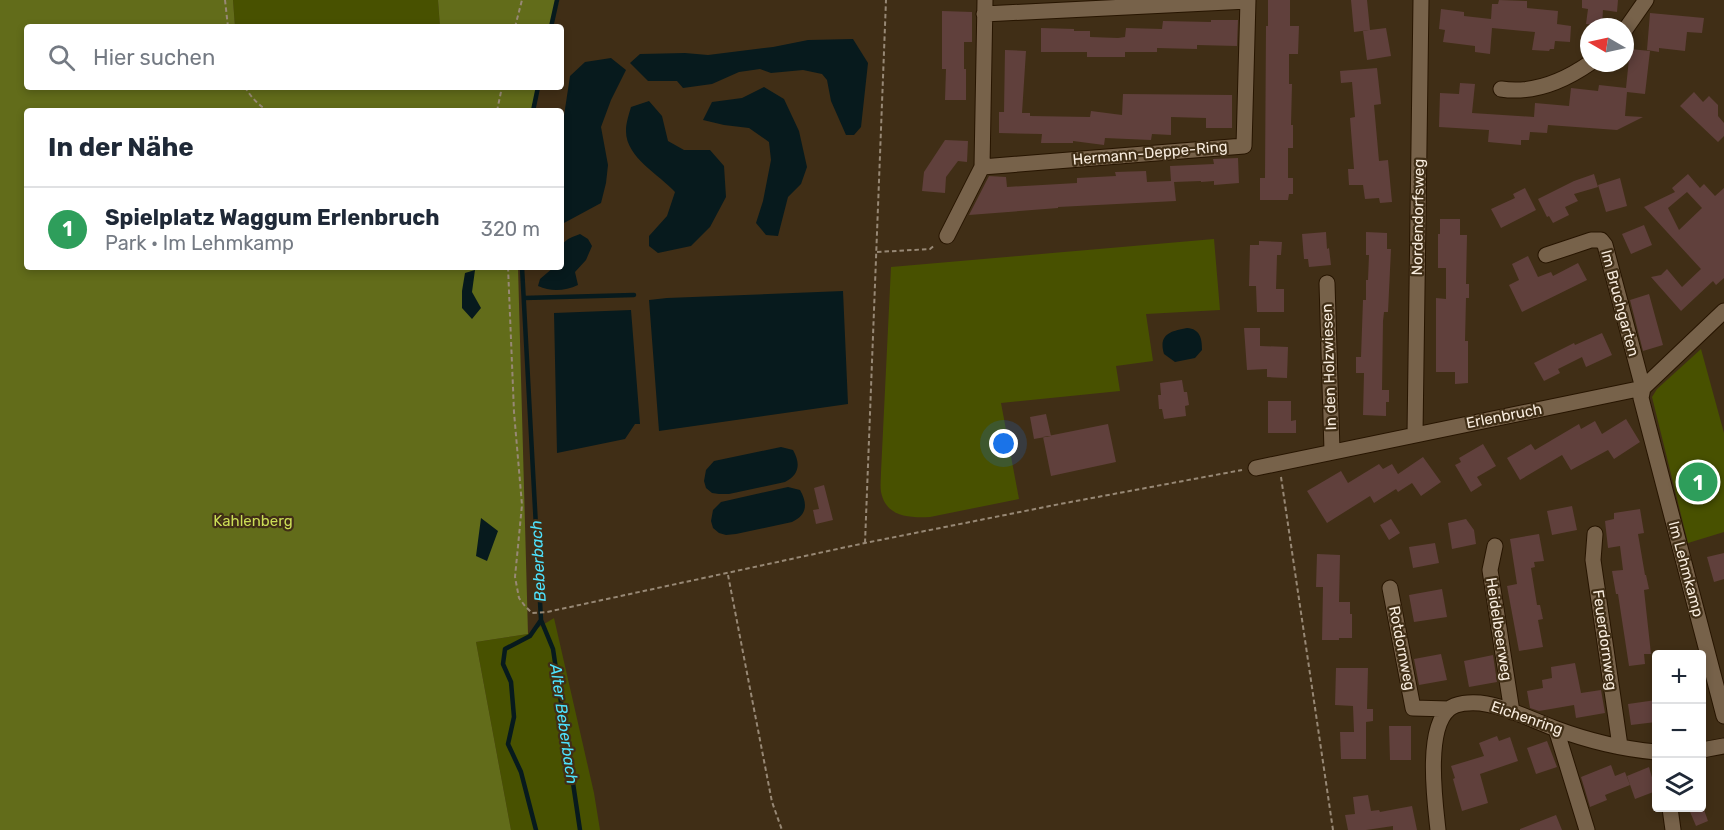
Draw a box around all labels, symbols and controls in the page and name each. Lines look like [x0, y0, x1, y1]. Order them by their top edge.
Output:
north arrow [1580, 18, 1634, 72]
search box [24, 24, 564, 90]
icon: search [45, 41, 78, 74]
text: Hier suchen [93, 44, 215, 71]
text: In der Nähe [48, 132, 194, 163]
street label: Hermann-Deppe-Ring [1072, 137, 1228, 169]
street label: Nordendorfsweg [1408, 159, 1428, 275]
text: Spielplatz Waggum Erlenbruch [105, 204, 440, 231]
text: 1 [63, 217, 72, 241]
text: 320 m [481, 217, 540, 241]
text: Park · Im Lehmkamp [105, 231, 294, 255]
street label: Im Bruchgarten [1597, 248, 1643, 358]
street label: In den Holzwiesen [1318, 303, 1340, 431]
street label: Erlenbruch [1464, 400, 1544, 432]
your location [989, 429, 1018, 458]
pin: 1 [1678, 460, 1718, 504]
park label: Kahlenberg [213, 512, 293, 530]
street label: Im Lehmkamp [1665, 519, 1707, 619]
water label: Beberbach [526, 520, 550, 602]
street label: Heidelbeerweg [1482, 576, 1516, 682]
street label: Feuerdornweg [1589, 589, 1621, 691]
street label: Rotdornweg [1385, 604, 1419, 692]
map controls [1652, 650, 1706, 812]
button: + [1652, 650, 1706, 704]
water label: Alter Beberbach [546, 662, 582, 785]
street label: Eichenring [1489, 697, 1565, 739]
button: − [1652, 704, 1706, 758]
button: layers [1652, 758, 1706, 812]

